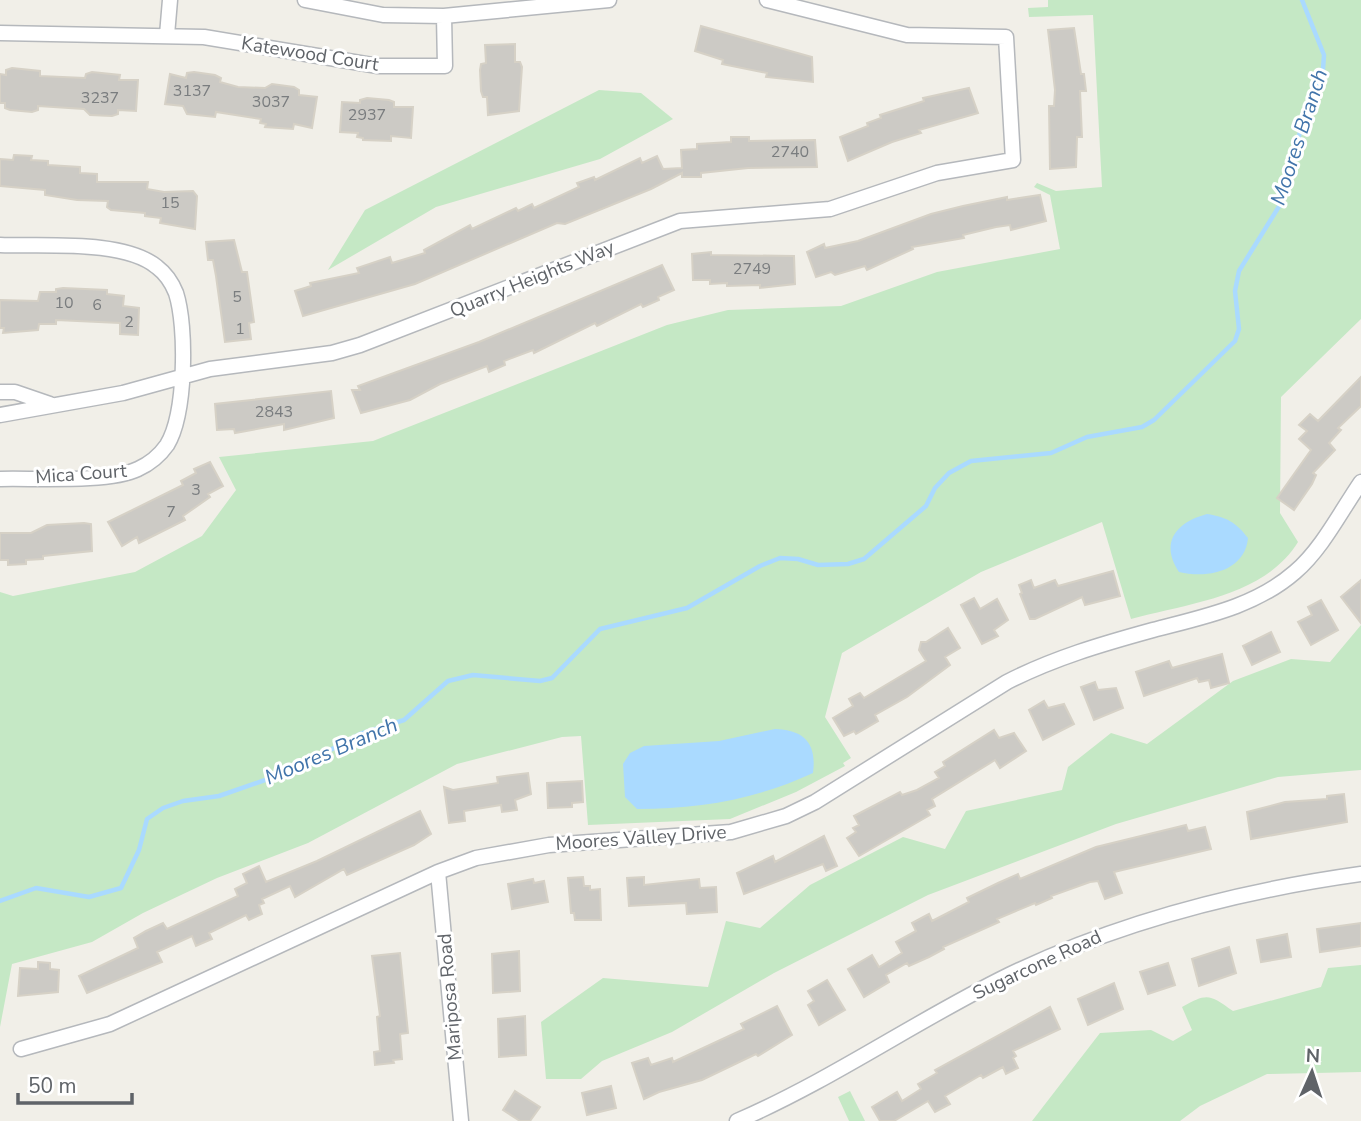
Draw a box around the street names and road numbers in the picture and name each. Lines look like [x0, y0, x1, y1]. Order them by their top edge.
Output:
street label: Katewood Court [239, 30, 381, 78]
street label: Quarry Heights Way [446, 234, 618, 324]
street label: Mica Court [34, 458, 128, 490]
street label: Moores Valley Drive [555, 819, 727, 857]
street label: Sugarcone Road [968, 924, 1106, 1006]
street label: Mariposa Road [431, 932, 469, 1062]

